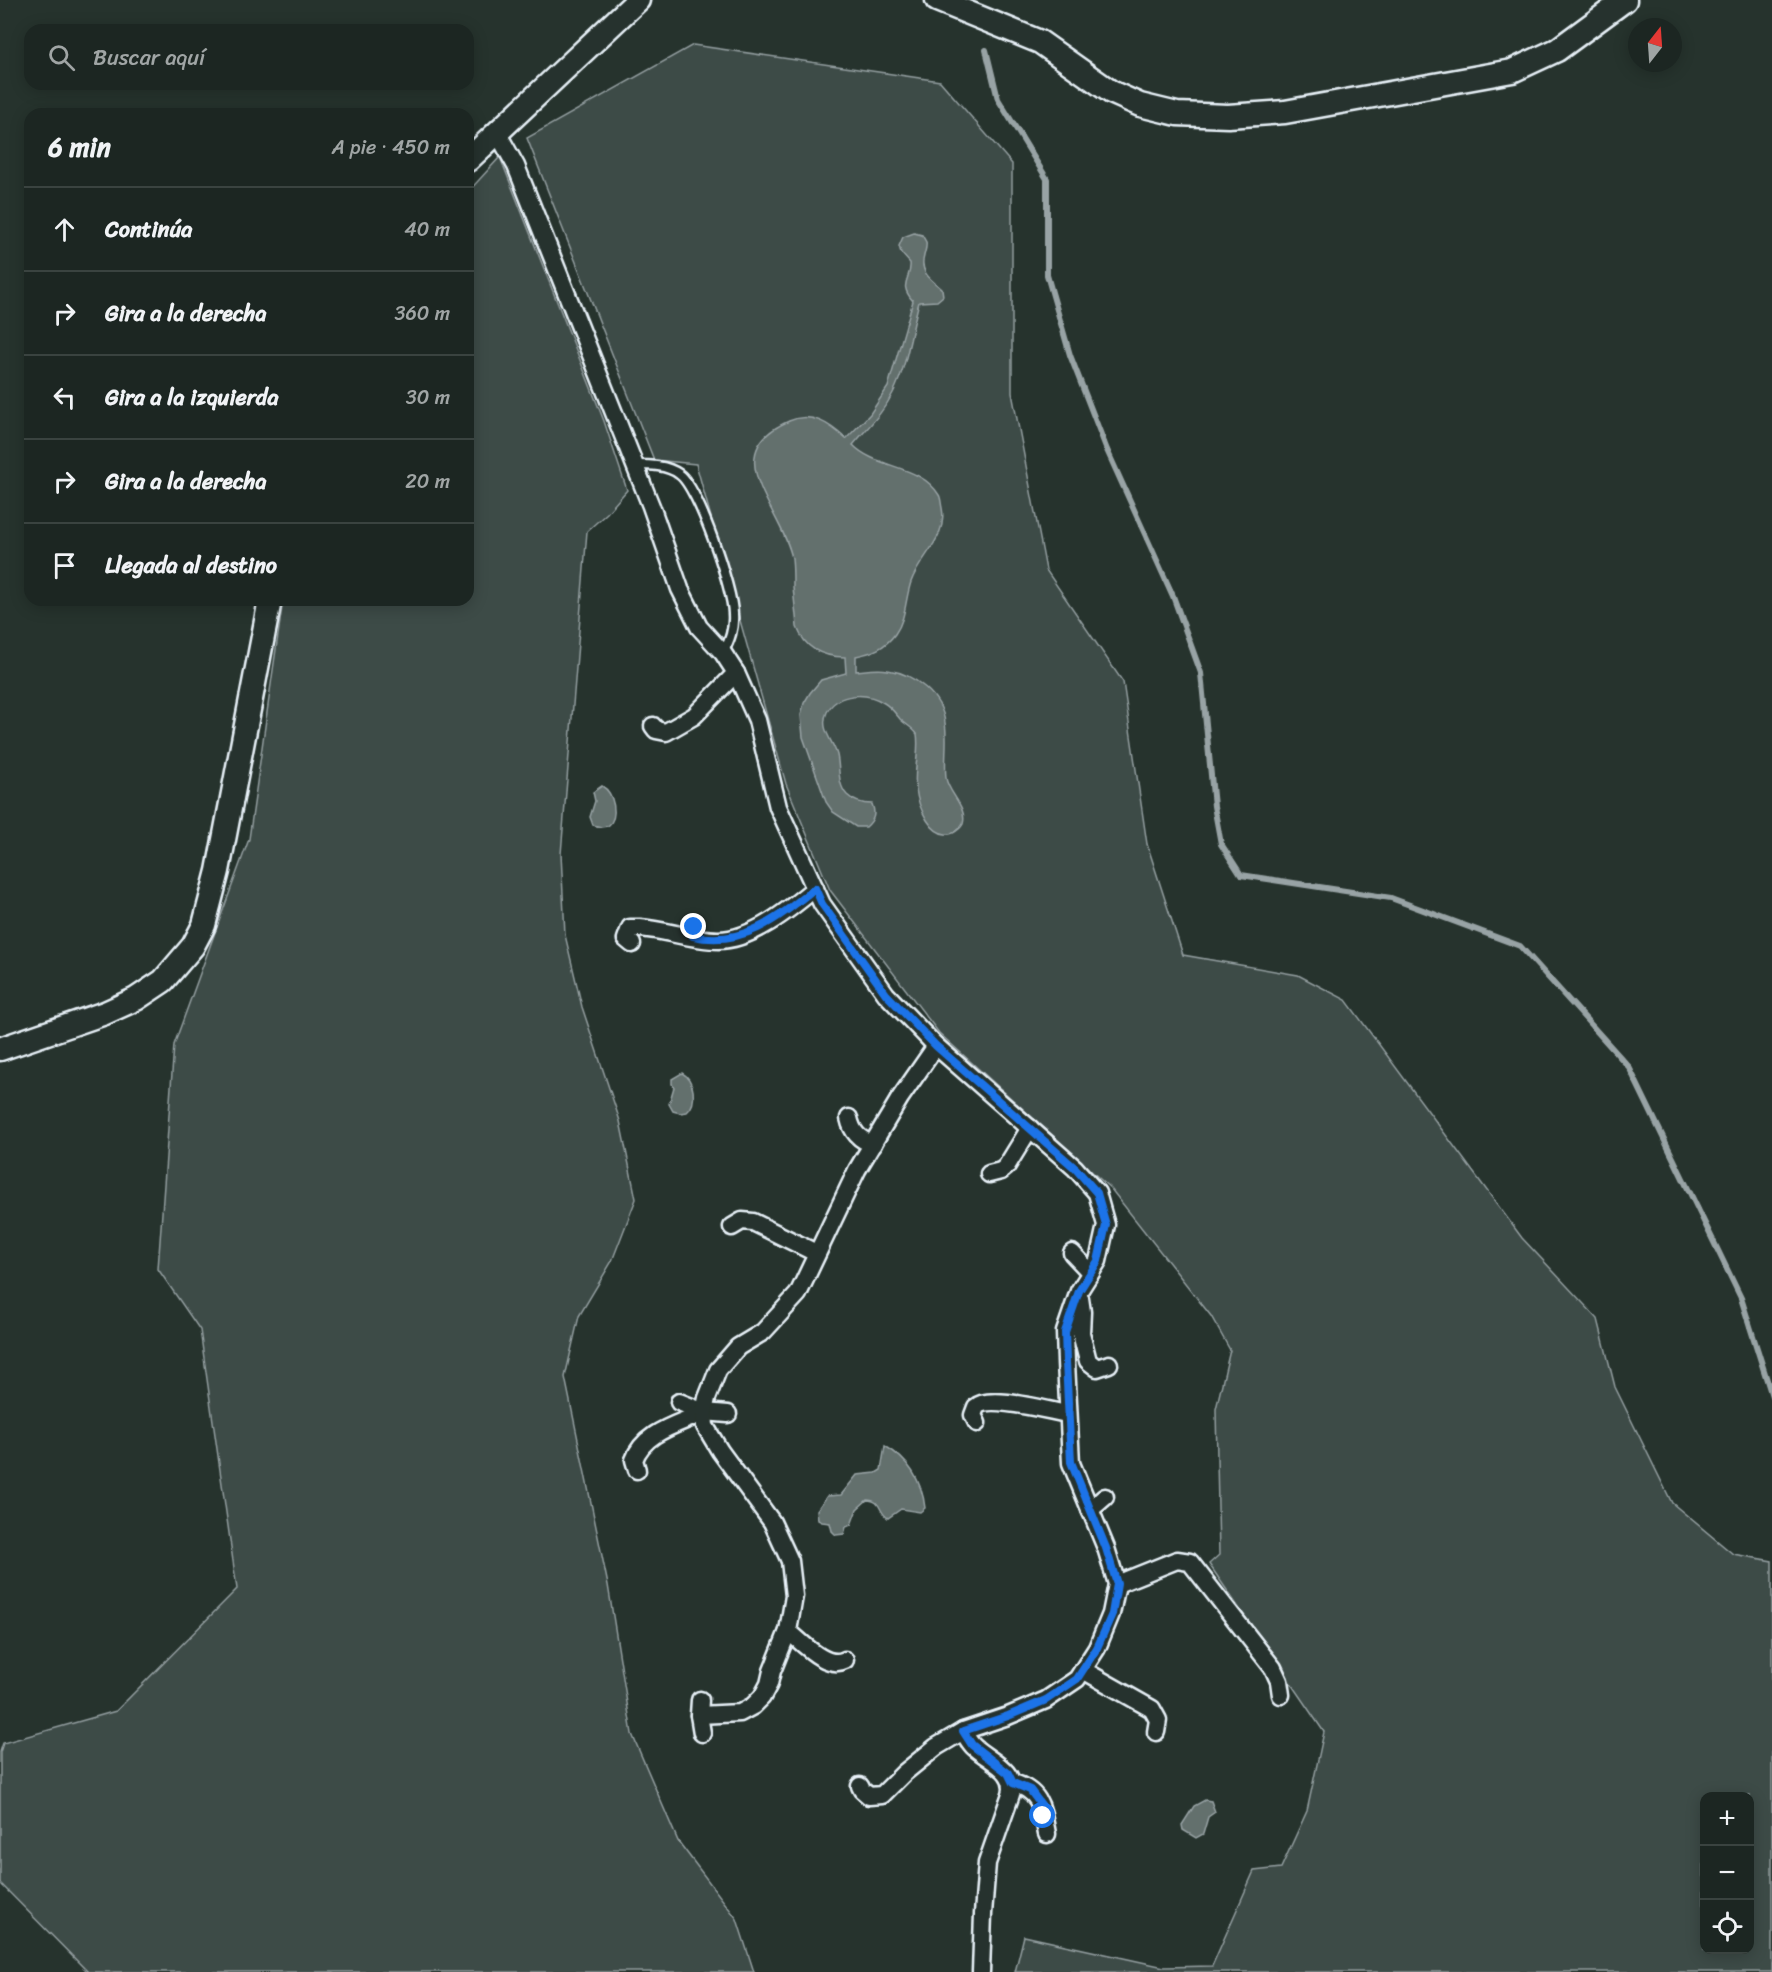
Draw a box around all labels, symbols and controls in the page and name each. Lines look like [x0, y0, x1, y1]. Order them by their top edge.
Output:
north arrow [1628, 18, 1682, 72]
search box [24, 24, 474, 90]
text: Buscar aquí [93, 38, 205, 77]
icon: search [45, 41, 78, 74]
text: 6 min [48, 124, 111, 170]
text: A pie · 450 m [332, 130, 450, 165]
text: Continúa [105, 210, 192, 249]
text: 40 m [404, 212, 450, 247]
icon: ahead [48, 213, 81, 246]
text: Gira a la derecha [105, 294, 266, 333]
text: 360 m [394, 296, 450, 331]
icon: right [48, 297, 81, 330]
text: Gira a la izquierda [105, 378, 278, 417]
text: 30 m [406, 380, 450, 415]
icon: left [48, 381, 81, 414]
text: Gira a la derecha [105, 462, 266, 501]
text: 20 m [405, 464, 450, 499]
icon: right [48, 465, 81, 498]
text: Llegada al destino [105, 546, 277, 585]
icon: arrive [48, 549, 81, 582]
route end [680, 913, 706, 939]
map controls [1700, 1792, 1754, 1954]
button: + [1700, 1792, 1754, 1846]
route start [1029, 1802, 1055, 1828]
button: − [1700, 1846, 1754, 1900]
button: locate [1700, 1900, 1754, 1954]

